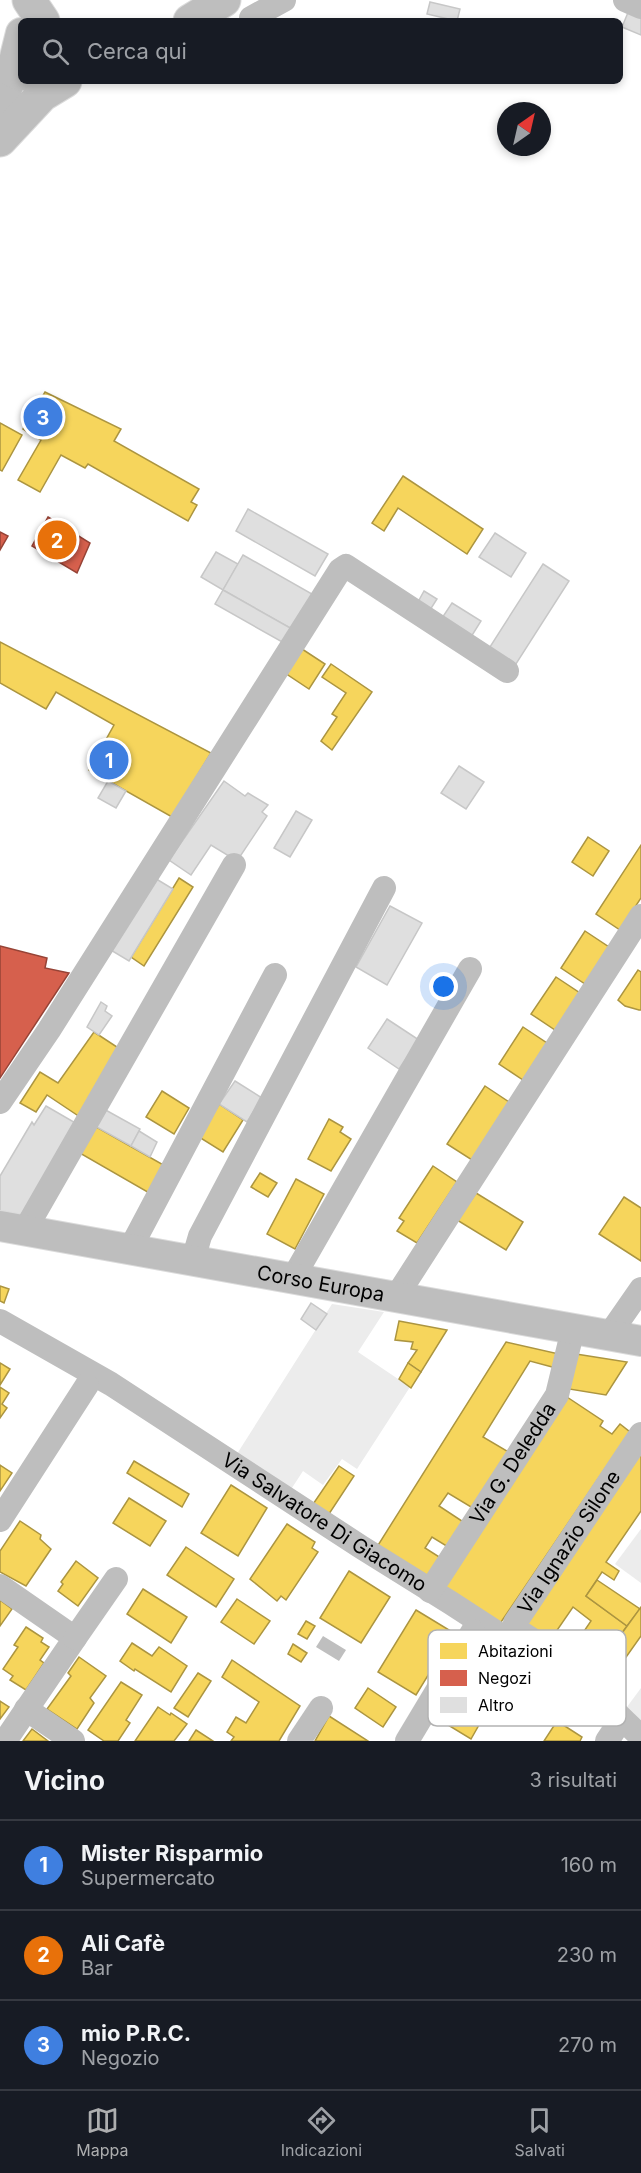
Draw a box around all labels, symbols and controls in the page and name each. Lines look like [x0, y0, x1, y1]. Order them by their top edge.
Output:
search box [18, 18, 623, 84]
icon: search [39, 35, 72, 68]
text: Cerca qui [87, 38, 187, 64]
north arrow [497, 102, 551, 156]
pin: 3 [24, 394, 63, 440]
pin: 2 [38, 518, 76, 562]
pin: 1 [90, 738, 128, 783]
your location [429, 972, 458, 1001]
street label: Corso Europa [255, 1260, 387, 1307]
street label: Via G. Deledda [464, 1398, 561, 1529]
street label: Via Salvatore Di Giacomo [218, 1448, 431, 1597]
street label: Via Ignazio Silone [512, 1466, 625, 1619]
legend [428, 1630, 626, 1726]
text: Abitazioni [478, 1641, 553, 1661]
text: Negozi [478, 1668, 531, 1688]
text: Altro [478, 1695, 514, 1715]
text: Vicino [24, 1765, 105, 1796]
text: 3 risultati [530, 1768, 617, 1792]
text: Mister Risparmio [81, 1840, 263, 1866]
text: 1 [39, 1853, 48, 1877]
text: 160 m [561, 1853, 617, 1877]
text: Supermercato [81, 1866, 215, 1890]
text: Ali Cafè [81, 1930, 165, 1956]
text: 2 [37, 1943, 50, 1967]
text: 230 m [557, 1943, 617, 1967]
text: Bar [81, 1956, 113, 1980]
text: mio P.R.C. [81, 2020, 191, 2046]
text: 3 [37, 2033, 50, 2057]
text: 270 m [558, 2033, 617, 2057]
text: Negozio [81, 2046, 160, 2070]
tab: Mappa [76, 2104, 128, 2160]
tab: Indicazioni [281, 2104, 362, 2160]
tab: Salvati [515, 2104, 565, 2160]

